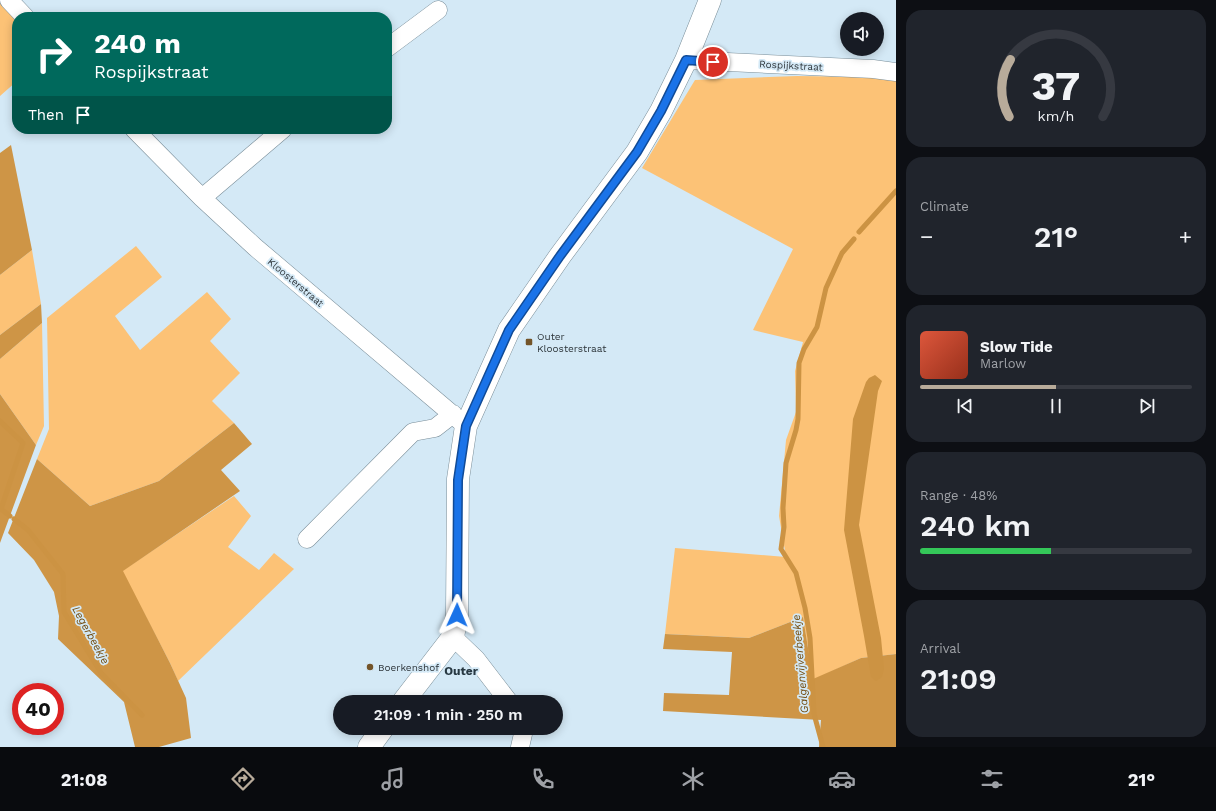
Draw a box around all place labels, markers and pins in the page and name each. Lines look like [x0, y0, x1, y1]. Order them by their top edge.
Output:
pin [696, 45, 730, 79]
place label: Outer Kloosterstraat [537, 331, 607, 354]
marker: Outer Kloosterstraat [524, 337, 534, 347]
marker: Boerkenshof [365, 662, 375, 672]
place label: Boerkenshof [378, 662, 439, 673]

